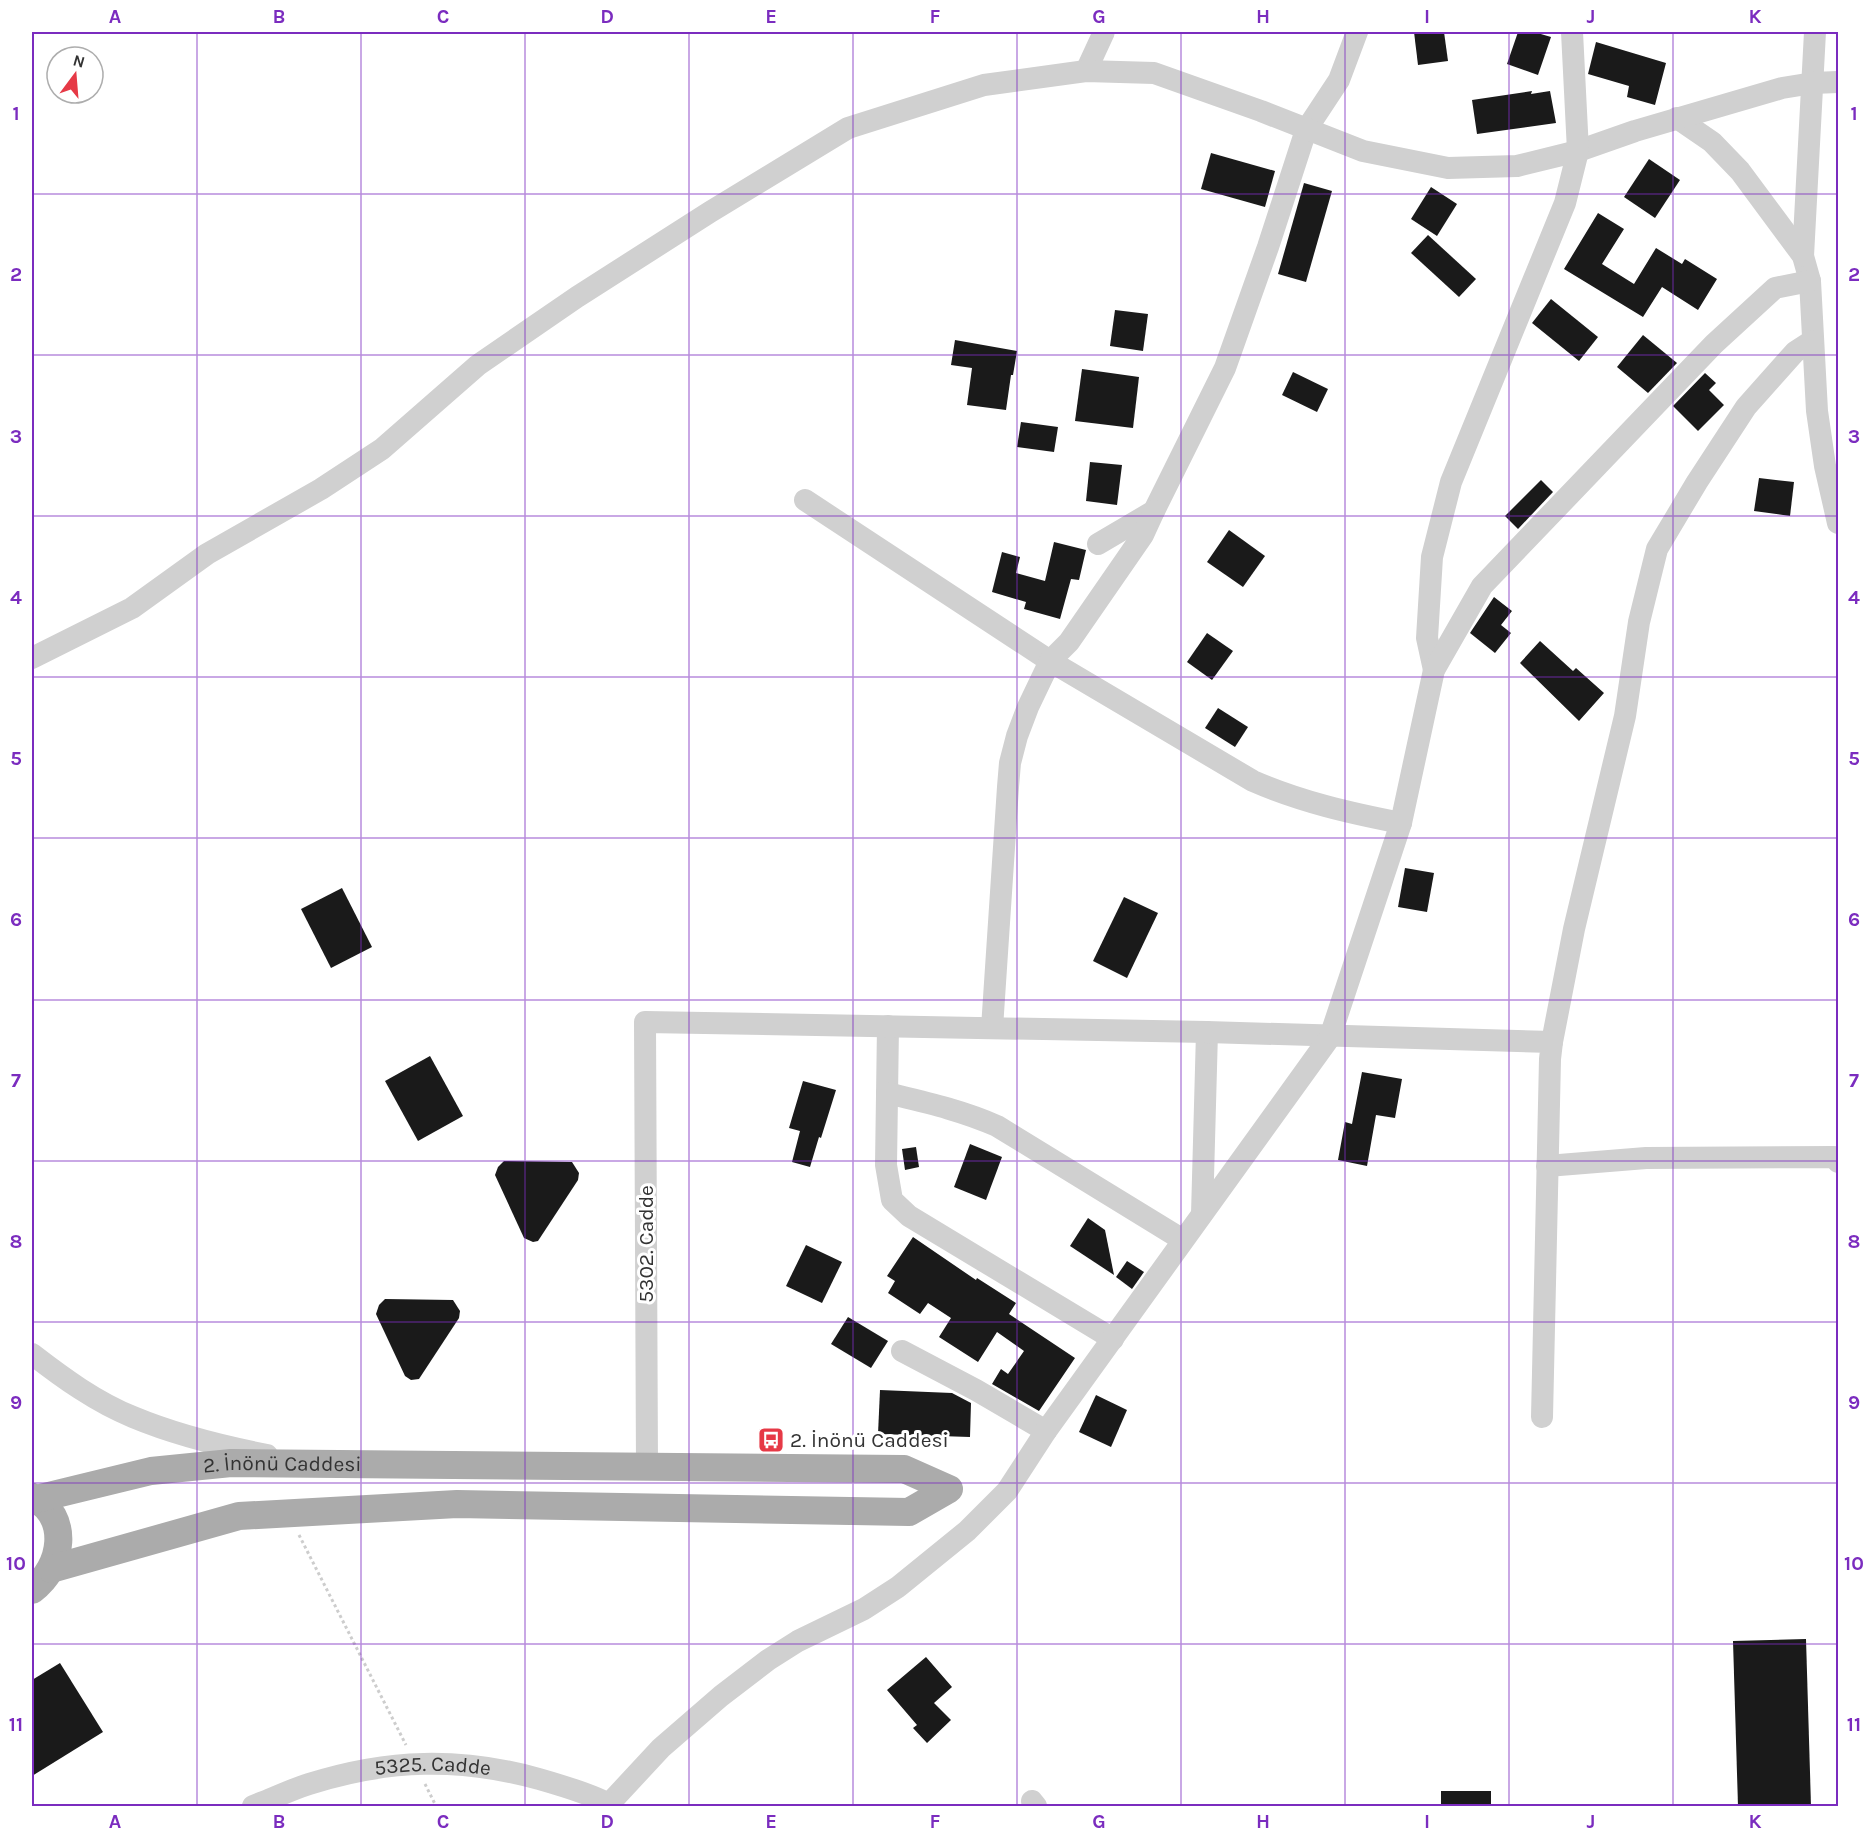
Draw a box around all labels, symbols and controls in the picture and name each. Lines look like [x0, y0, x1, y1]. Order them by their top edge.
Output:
text: A [109, 5, 122, 28]
text: B [273, 5, 285, 28]
text: C [437, 5, 449, 28]
text: D [600, 5, 614, 28]
text: E [765, 5, 777, 28]
text: F [930, 5, 941, 28]
text: G [1092, 5, 1106, 28]
text: H [1256, 5, 1270, 28]
text: I [1424, 5, 1430, 28]
text: J [1587, 5, 1595, 28]
text: K [1748, 5, 1762, 28]
north arrow [45, 45, 105, 105]
text: N [71, 50, 87, 72]
text: 1 [12, 102, 20, 125]
text: 1 [1850, 102, 1858, 125]
text: 2 [10, 263, 22, 286]
text: 2 [1848, 263, 1860, 286]
text: 3 [10, 425, 22, 448]
text: 3 [1848, 425, 1860, 448]
text: 4 [10, 586, 22, 609]
text: 4 [1848, 586, 1860, 609]
text: 5 [10, 747, 22, 770]
text: 5 [1848, 747, 1860, 770]
text: 6 [10, 908, 22, 931]
text: 6 [1848, 908, 1860, 931]
text: 7 [11, 1069, 21, 1092]
text: 7 [1849, 1069, 1859, 1092]
street label: 5302. Cadde [634, 1185, 658, 1303]
text: 8 [10, 1230, 22, 1253]
text: 8 [1848, 1230, 1860, 1253]
text: 9 [10, 1391, 22, 1414]
text: 9 [1848, 1391, 1860, 1414]
bus stop icon: 2. İnönü Caddesi [756, 1425, 786, 1455]
place label: 2. İnönü Caddesi [790, 1428, 949, 1452]
street label: 2. İnönü Caddesi [202, 1451, 362, 1478]
text: 10 [6, 1552, 26, 1575]
text: 10 [1844, 1552, 1864, 1575]
text: 11 [9, 1713, 23, 1736]
text: 11 [1847, 1713, 1861, 1736]
street label: 5325. Cadde [373, 1752, 493, 1780]
text: A [109, 1810, 122, 1833]
text: B [273, 1810, 285, 1833]
text: C [437, 1810, 449, 1833]
text: D [600, 1810, 614, 1833]
text: E [765, 1810, 777, 1833]
text: F [930, 1810, 941, 1833]
text: G [1092, 1810, 1106, 1833]
text: H [1256, 1810, 1270, 1833]
text: I [1424, 1810, 1430, 1833]
text: J [1587, 1810, 1595, 1833]
text: K [1748, 1810, 1762, 1833]

